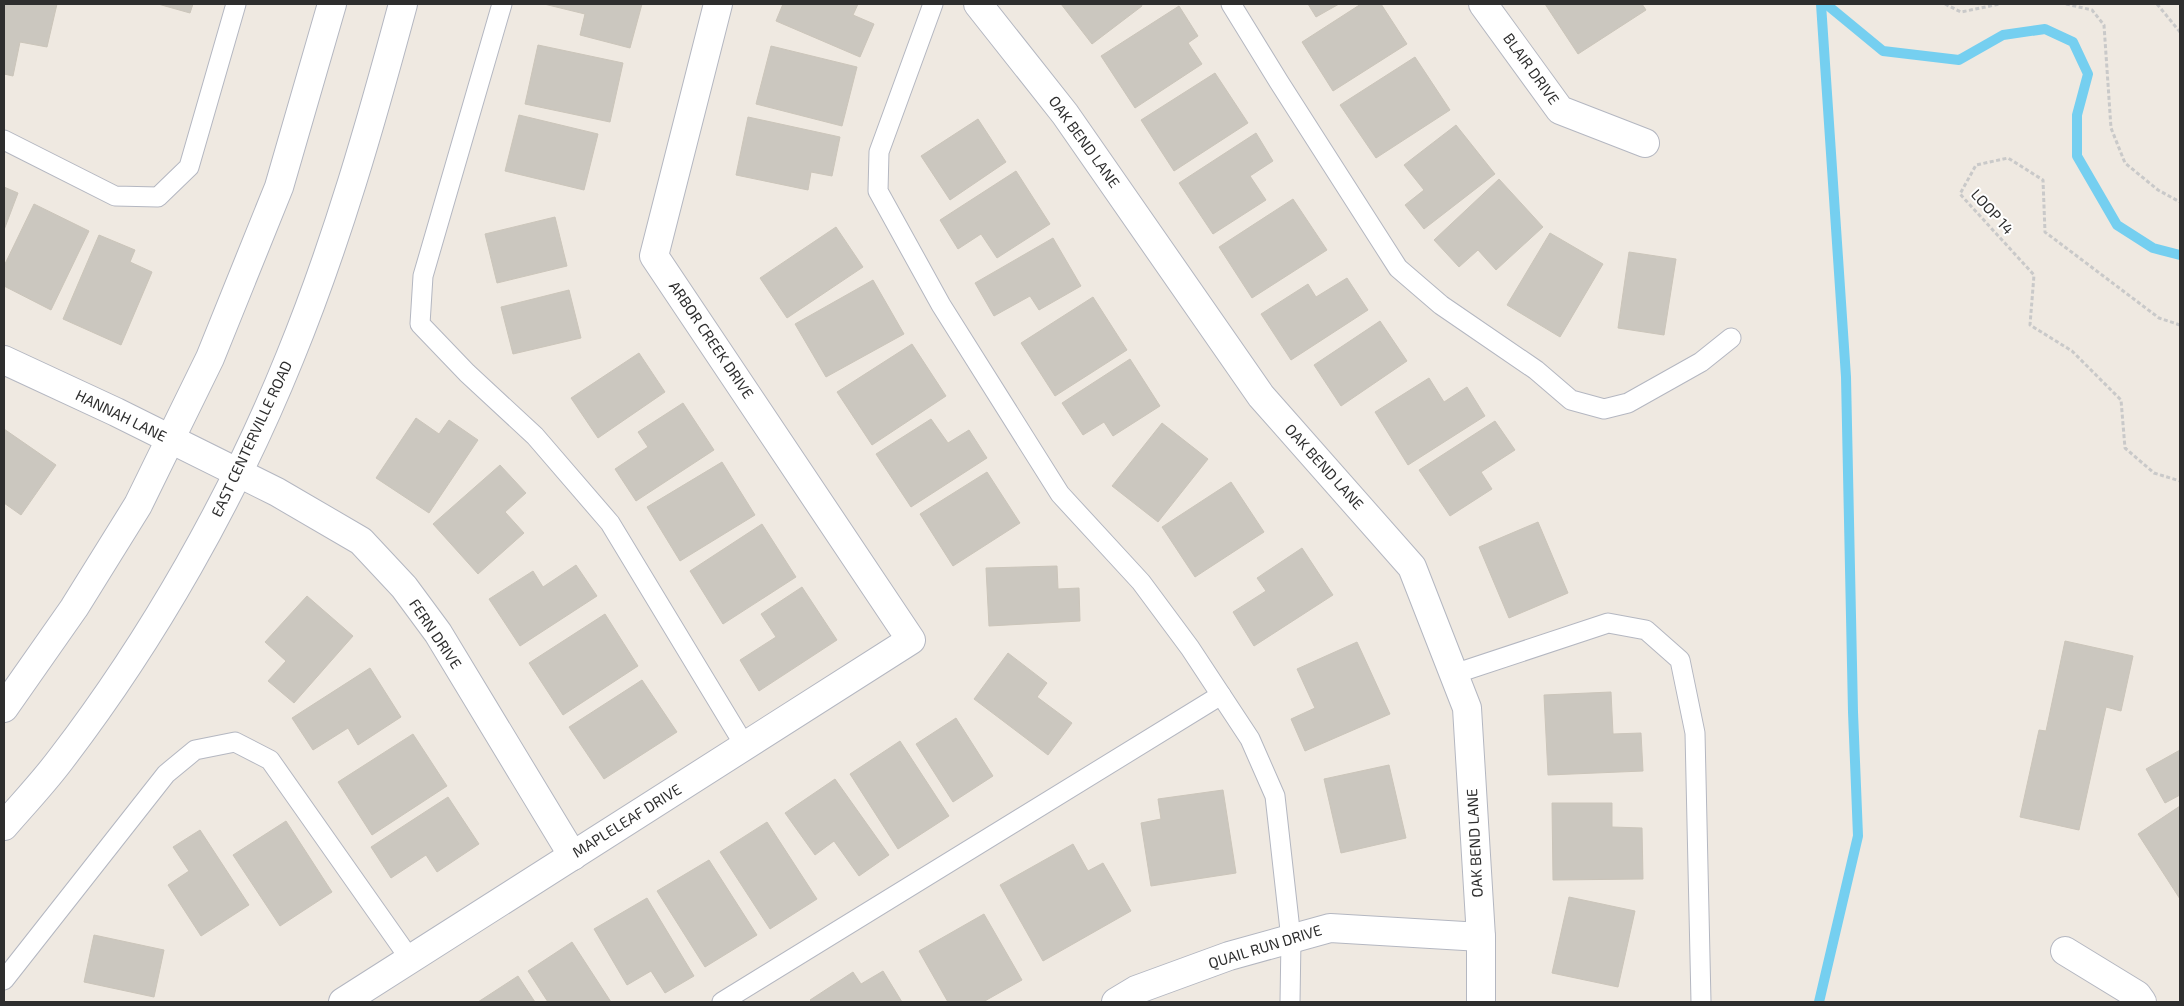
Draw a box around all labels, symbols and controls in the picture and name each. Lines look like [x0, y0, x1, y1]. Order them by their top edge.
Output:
street label: BLAIR DRIVE [1500, 29, 1564, 108]
street label: OAK BEND LANE [1046, 92, 1124, 191]
street label: LOOP 14 [1968, 185, 2018, 238]
street label: ARBOR CREEK DRIVE [666, 277, 758, 402]
street label: EAST CENTERVILLE ROAD [207, 357, 295, 520]
street label: HANNAH LANE [73, 385, 170, 445]
street label: OAK BEND LANE [1282, 420, 1368, 513]
street label: FERN DRIVE [406, 595, 466, 672]
street label: MAPLELEAF DRIVE [569, 779, 684, 861]
street label: OAK BEND LANE [1462, 788, 1486, 898]
street label: QUAIL RUN DRIVE [1206, 920, 1324, 973]

